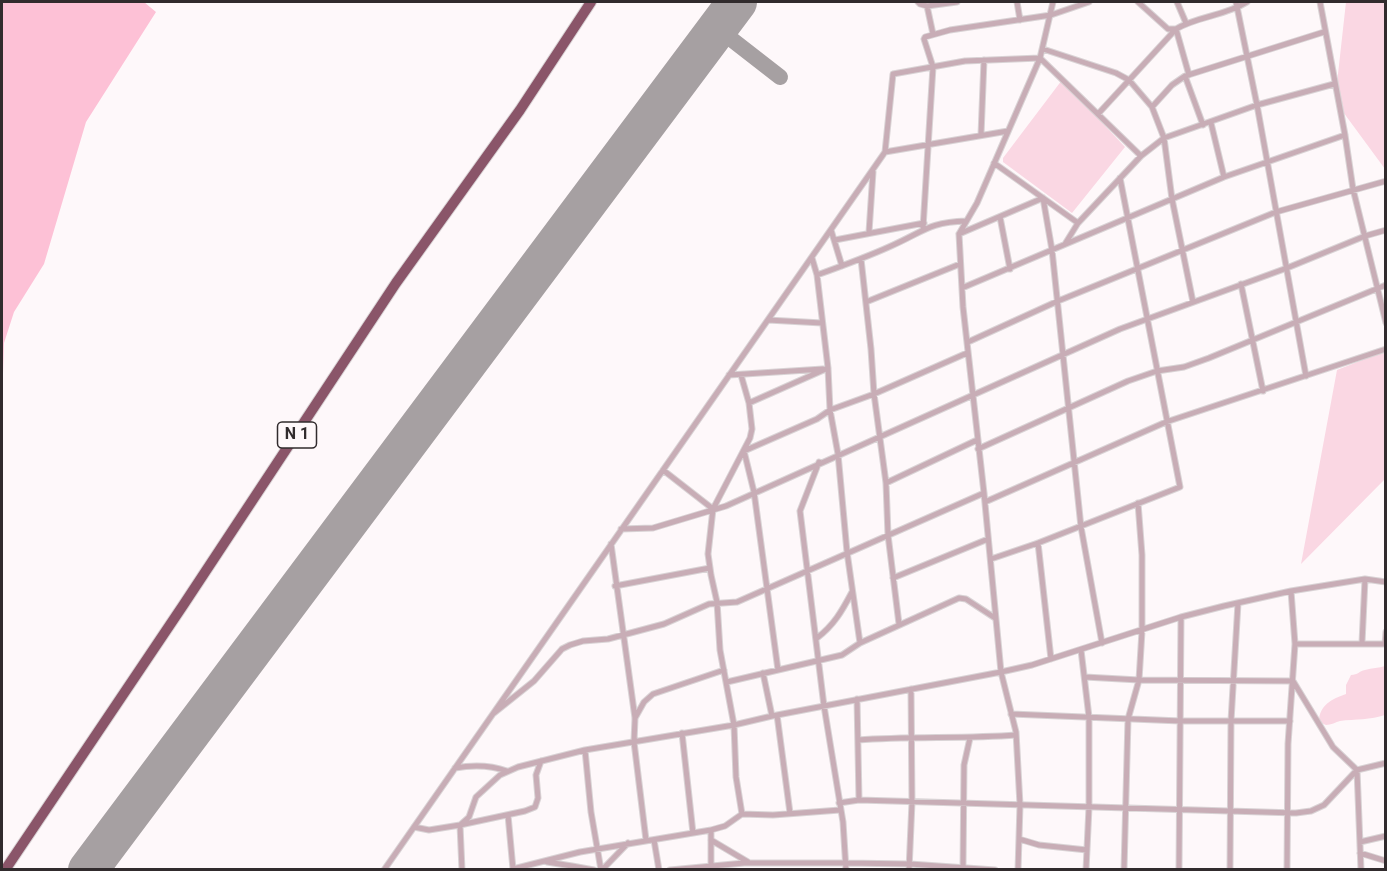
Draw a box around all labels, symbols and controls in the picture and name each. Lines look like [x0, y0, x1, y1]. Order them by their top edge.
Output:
road number: N 1 [278, 422, 316, 448]

